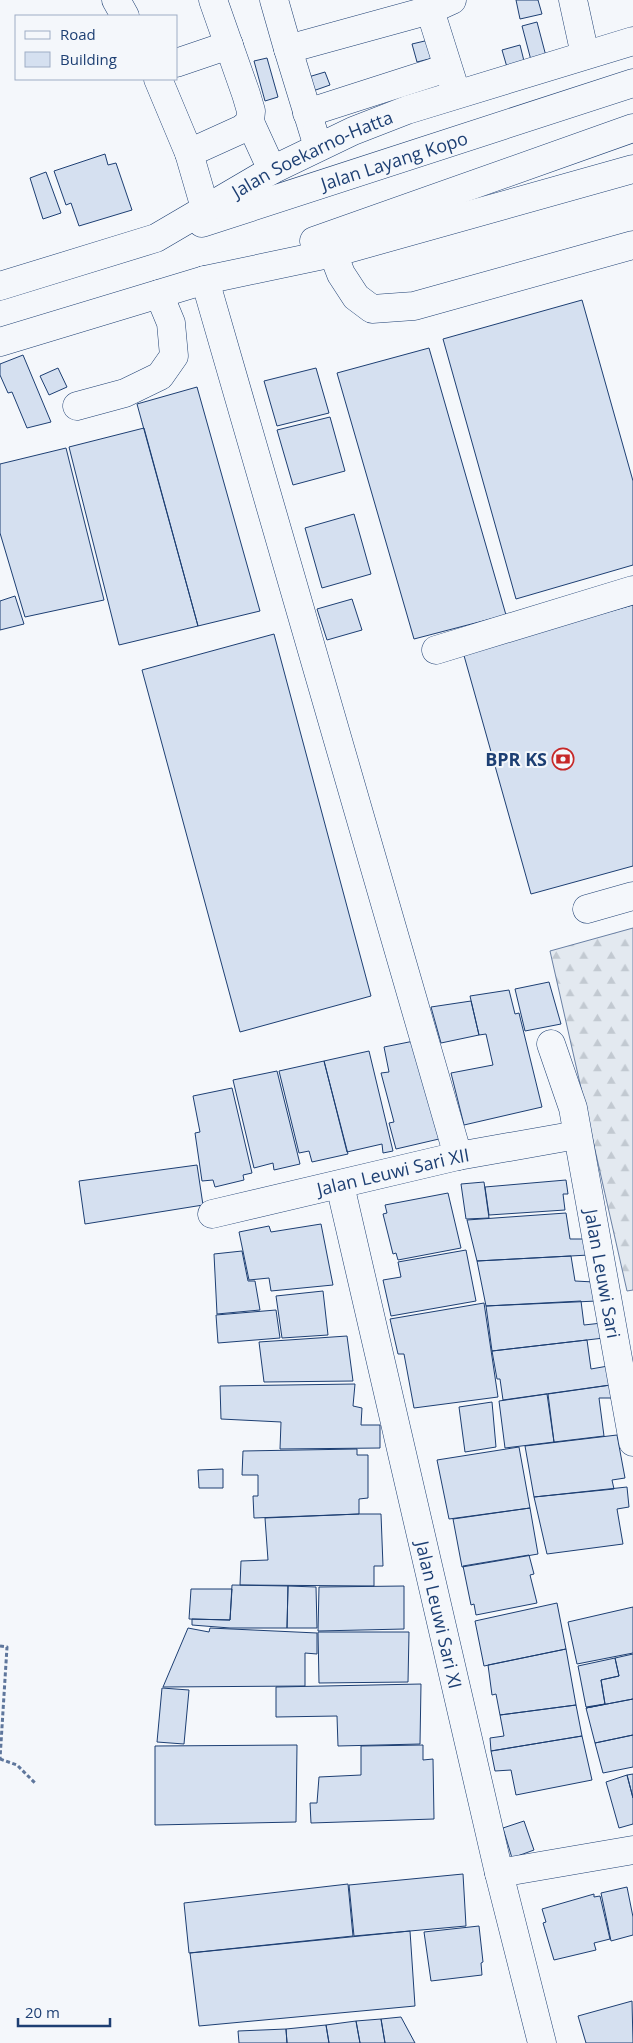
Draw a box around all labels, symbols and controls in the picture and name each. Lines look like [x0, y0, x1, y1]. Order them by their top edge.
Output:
legend [15, 15, 178, 80]
text: Road [60, 24, 96, 44]
text: Building [60, 49, 117, 69]
street label: Jalan Soekarno-Hatta [225, 105, 396, 204]
street label: Jalan Layang Kopo [316, 126, 471, 196]
place label: BPR KS [485, 747, 547, 771]
bank icon: BPR KS [551, 747, 575, 771]
street label: Jalan Leuwi Sari XII [312, 1142, 471, 1201]
street label: Jalan Leuwi Sari [579, 1205, 626, 1340]
street label: Jalan Leuwi Sari XI [410, 1537, 468, 1691]
scale bar [18, 1996, 110, 2028]
text: 20 m [25, 2002, 60, 2022]

